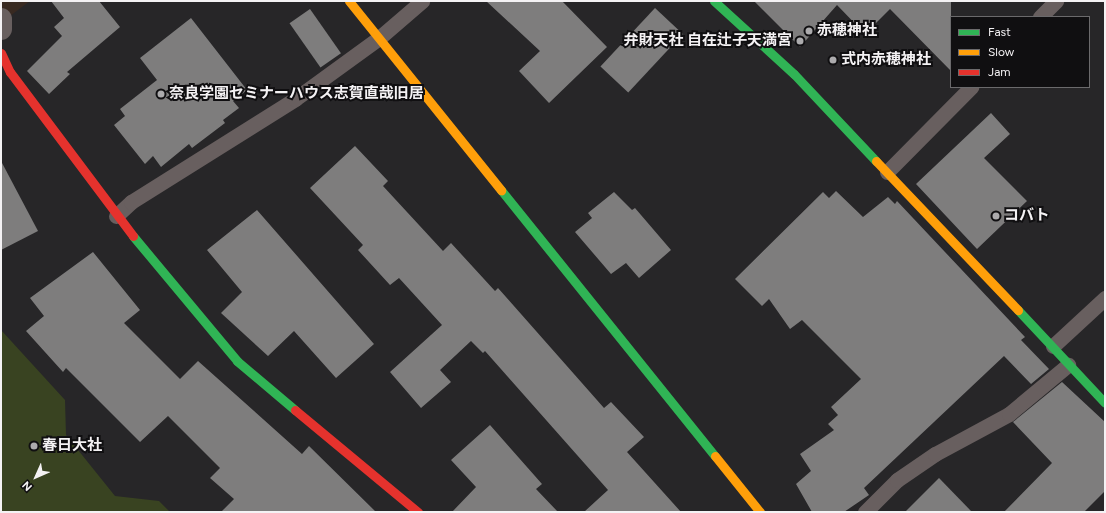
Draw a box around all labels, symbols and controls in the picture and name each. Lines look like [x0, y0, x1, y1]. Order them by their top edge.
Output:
legend [950, 16, 1090, 88]
place label: 赤穂神社 [817, 22, 877, 40]
text: Fast [988, 25, 1011, 39]
marker: 赤穂神社 [804, 26, 814, 36]
place label: 弁財天社 自在辻子天満宮 [623, 32, 792, 50]
marker: 弁財天社 自在辻子天満宮 [795, 36, 805, 46]
text: Slow [988, 45, 1014, 59]
place label: 式内赤穂神社 [841, 51, 931, 69]
marker: 式内赤穂神社 [828, 55, 838, 65]
text: Jam [988, 65, 1011, 79]
place label: 奈良学園セミナーハウス志賀直哉旧居 [169, 85, 424, 103]
marker: 奈良学園セミナーハウス志賀直哉旧居 [156, 89, 166, 99]
place label: コバト [1004, 207, 1049, 225]
marker: コバト [991, 211, 1001, 221]
place label: 春日大社 [42, 437, 102, 455]
marker: 春日大社 [29, 441, 39, 451]
north arrow [16, 457, 56, 497]
text: N [20, 478, 35, 493]

